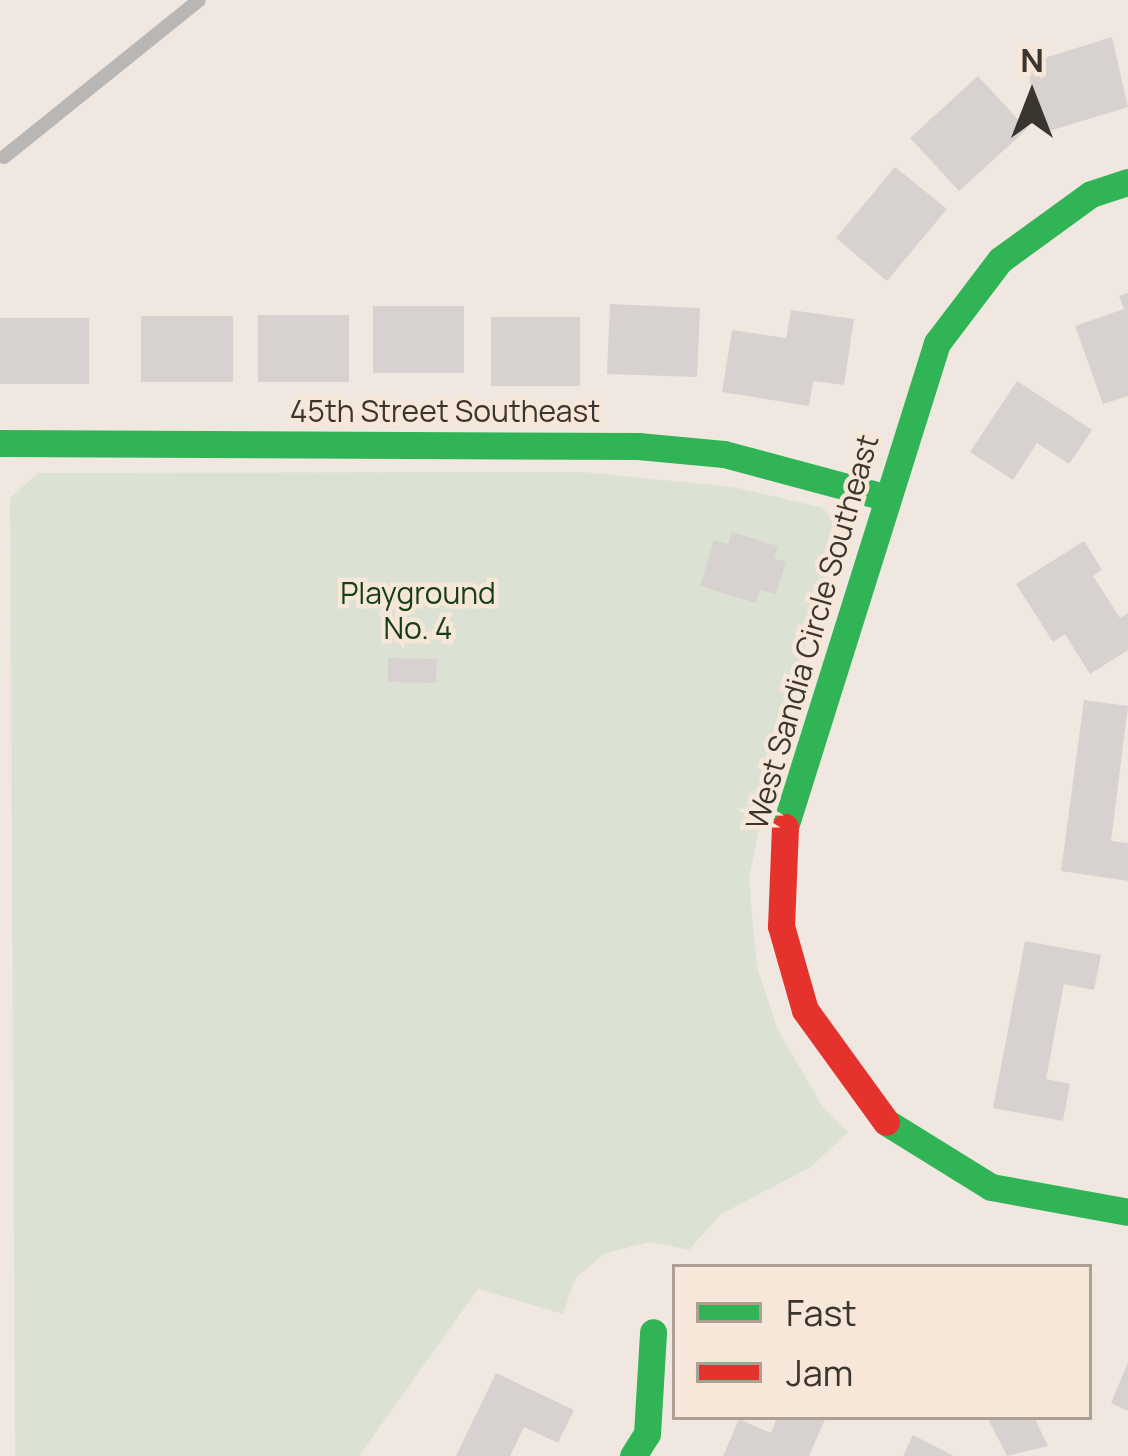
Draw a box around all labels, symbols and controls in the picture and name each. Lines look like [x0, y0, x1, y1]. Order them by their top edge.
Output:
north arrow [972, 36, 1092, 156]
text: N [1020, 37, 1044, 82]
street label: 45th Street Southeast [290, 393, 600, 429]
street label: West Sandia Circle Southeast [738, 430, 886, 834]
park label: Playground No. 4 [340, 575, 496, 646]
legend [672, 1264, 1092, 1420]
text: Fast [786, 1288, 857, 1337]
text: Jam [786, 1348, 853, 1397]

